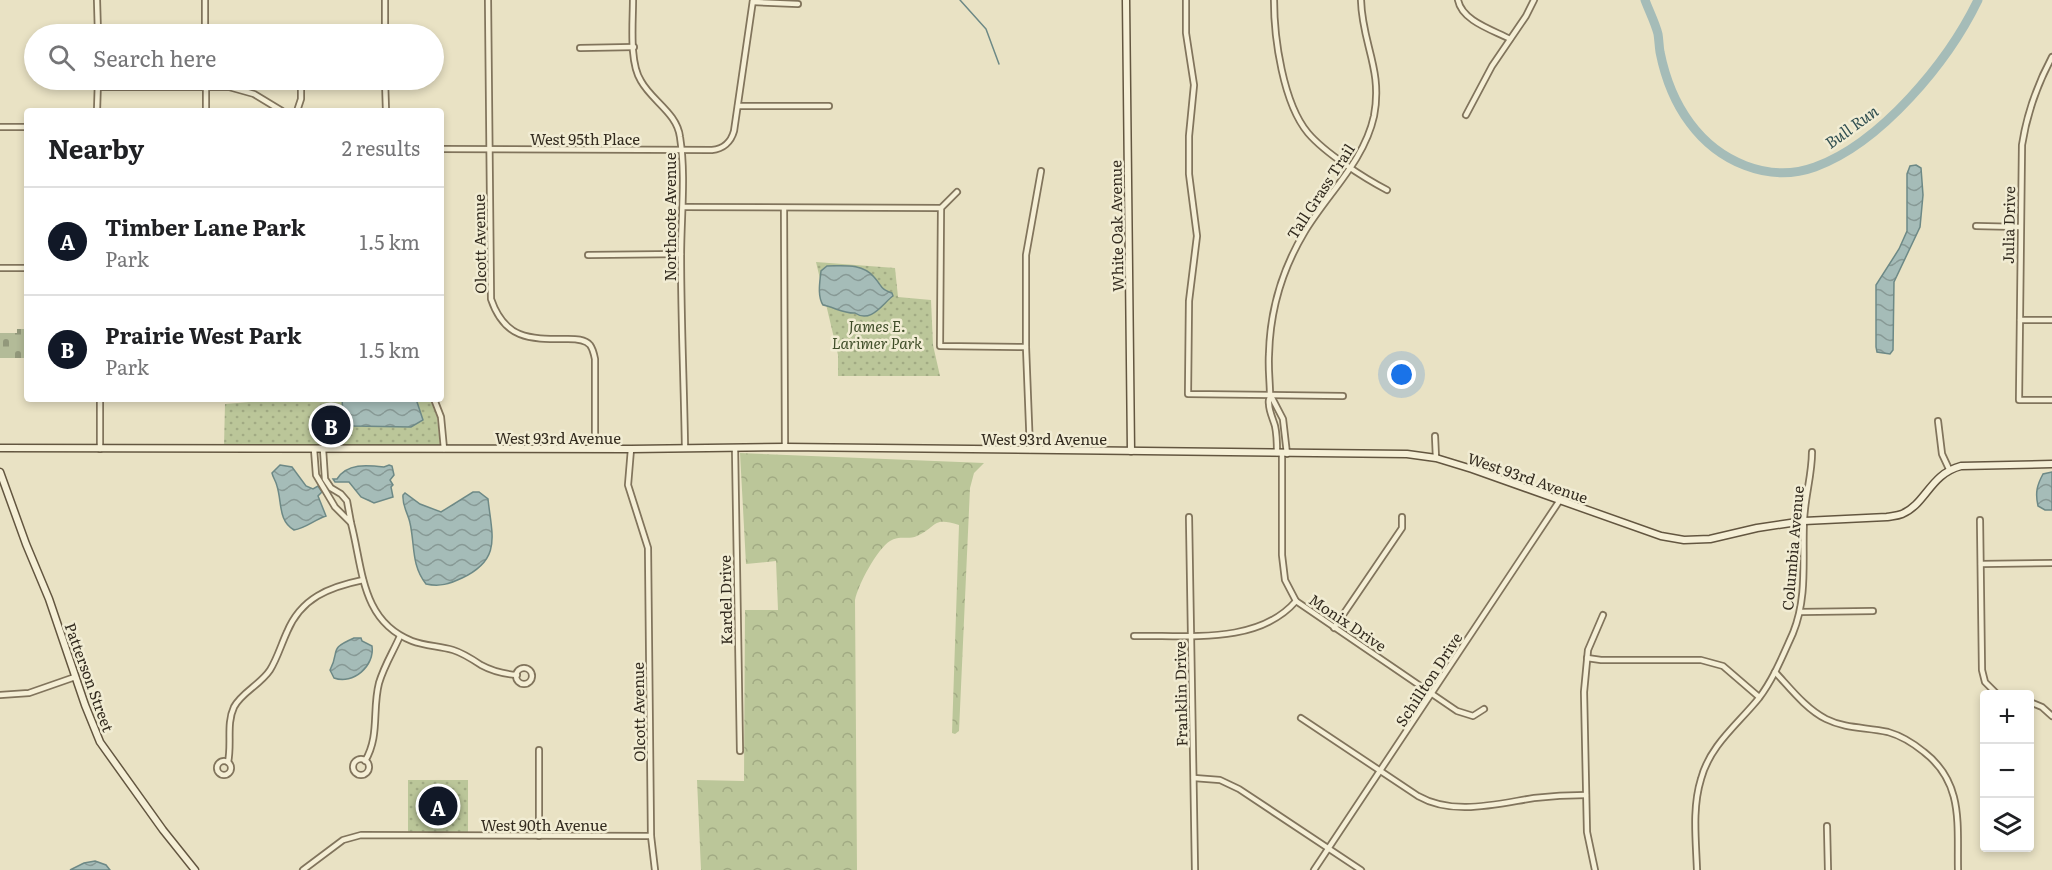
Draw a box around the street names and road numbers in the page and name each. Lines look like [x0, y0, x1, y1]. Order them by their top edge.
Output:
street label: West 95th Place [530, 127, 640, 150]
street label: Tall Grass Trail [1280, 139, 1360, 243]
street label: Northcote Avenue [658, 152, 681, 281]
street label: White Oak Avenue [1103, 160, 1129, 292]
street label: Julia Drive [1996, 186, 2020, 264]
street label: Olcott Avenue [467, 194, 491, 294]
street label: West 93rd Avenue [495, 426, 621, 449]
street label: West 93rd Avenue [981, 427, 1107, 450]
street label: West 93rd Avenue [1465, 446, 1592, 508]
street label: Columbia Avenue [1775, 484, 1809, 611]
street label: Kardel Drive [713, 555, 737, 645]
street label: Monix Drive [1305, 588, 1392, 657]
street label: Patterson Street [60, 619, 120, 735]
street label: Schillton Drive [1389, 627, 1467, 731]
street label: Franklin Drive [1168, 641, 1192, 747]
street label: Olcott Avenue [626, 662, 650, 762]
street label: West 90th Avenue [481, 813, 607, 836]

